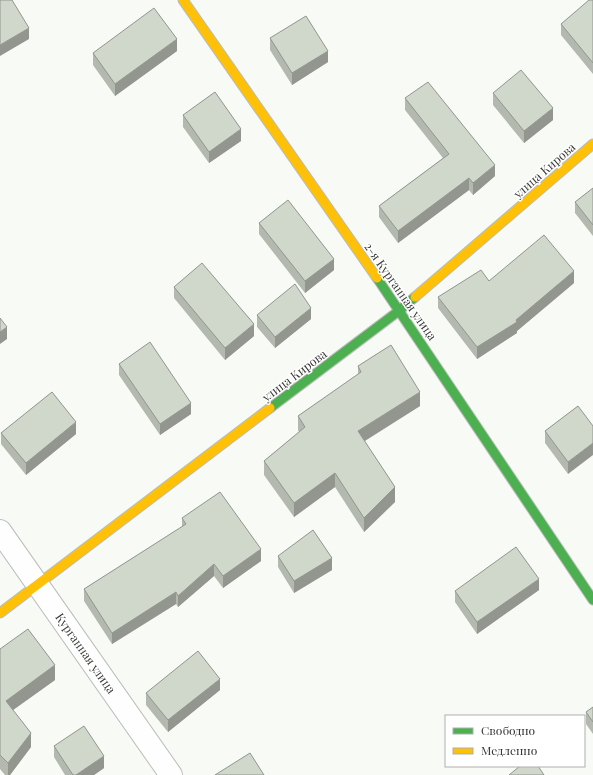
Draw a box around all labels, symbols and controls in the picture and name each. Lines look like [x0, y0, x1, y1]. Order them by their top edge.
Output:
street label: улица Кирова [509, 139, 578, 202]
street label: 2-я Курганная улица [361, 239, 441, 343]
street label: улица Кирова [258, 345, 330, 405]
street label: Курганная улица [52, 610, 120, 696]
legend [445, 715, 585, 767]
text: Свободно [481, 722, 536, 738]
text: Медленно [481, 742, 538, 758]

